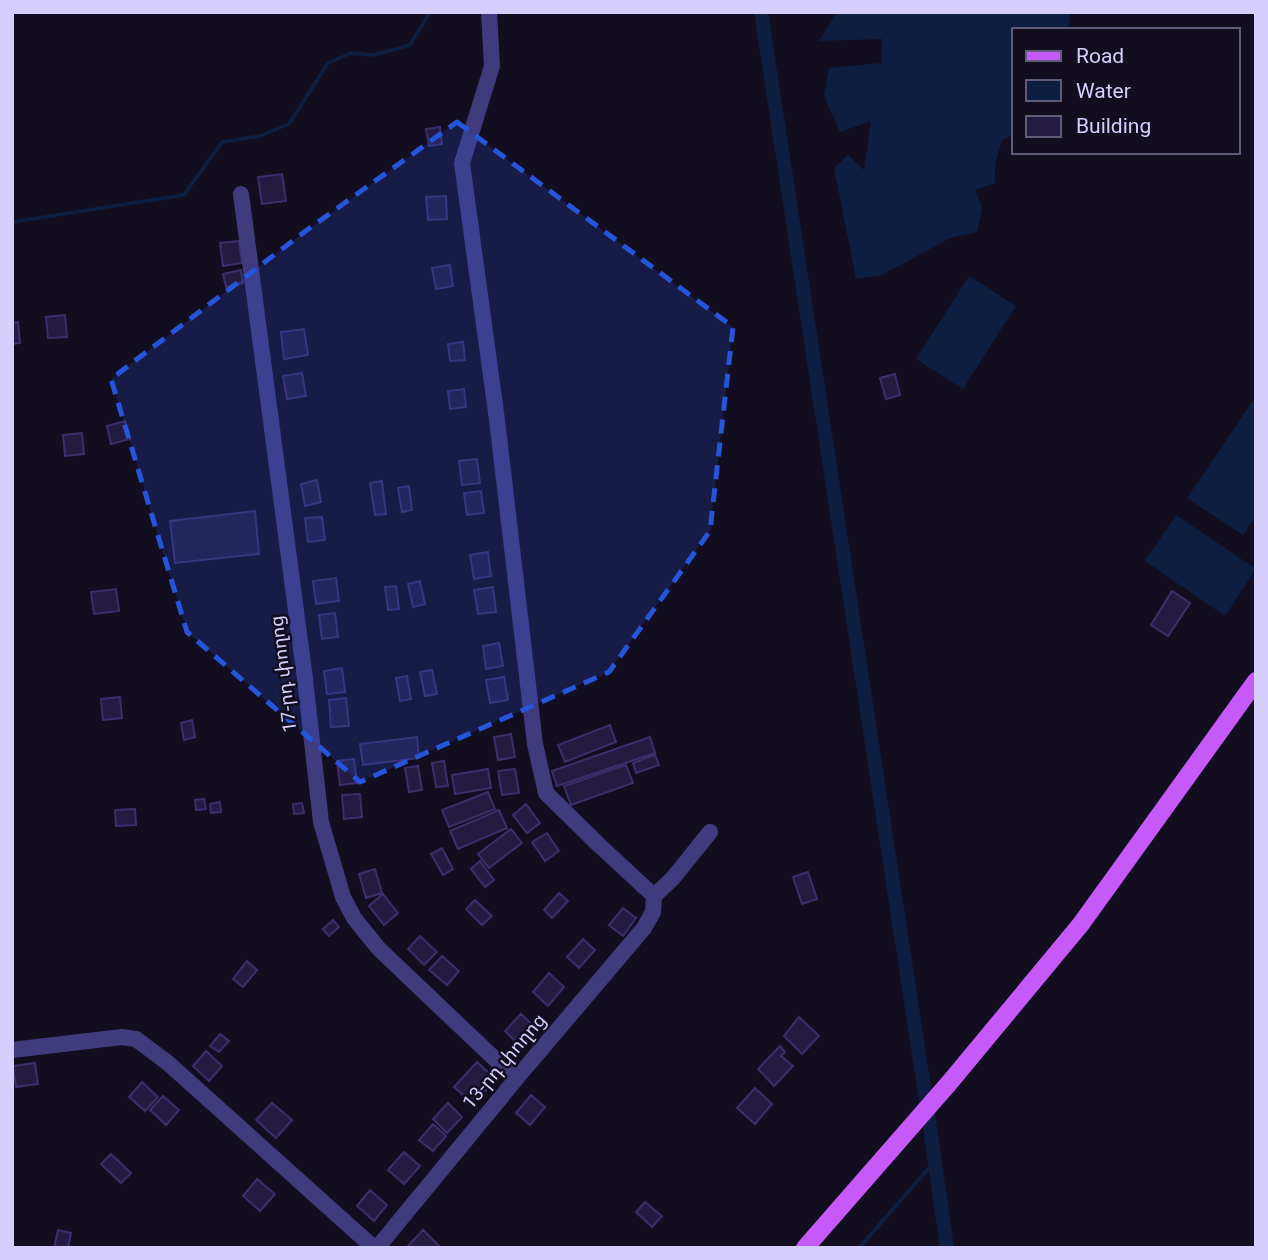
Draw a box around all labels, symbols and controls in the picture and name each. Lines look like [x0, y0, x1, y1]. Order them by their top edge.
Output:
legend [1012, 28, 1240, 154]
text: Road [1076, 44, 1124, 68]
text: Water [1076, 79, 1131, 103]
text: Building [1076, 114, 1151, 138]
street label: 17-րդ փողոց [264, 614, 302, 734]
street label: 13-րդ փողոց [457, 1009, 551, 1113]

